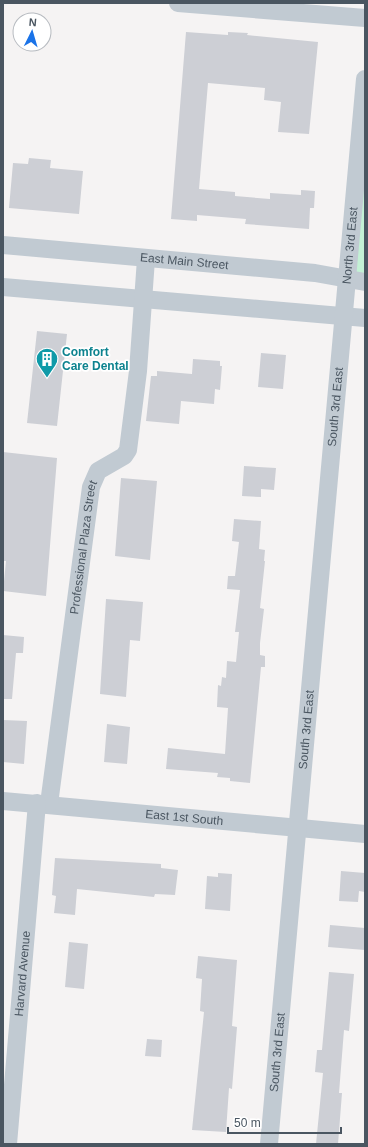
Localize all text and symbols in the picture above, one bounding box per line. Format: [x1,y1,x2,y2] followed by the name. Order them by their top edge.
[12,12,52,52] north arrow
[28,16,37,28] text: N
[340,206,360,285] street label: North 3rd East
[139,250,230,272] street label: East Main Street
[62,345,129,373] place label: Comfort Care Dental
[34,346,60,379] building icon: Comfort Care Dental
[325,366,346,447] street label: South 3rd East
[67,477,100,615] street label: Professional Plaza Street
[296,689,317,770] street label: South 3rd East
[145,807,224,828] street label: East 1st South
[12,930,33,1017] street label: Harvard Avenue
[267,1011,288,1093] street label: South 3rd East
[228,1109,341,1135] scale bar
[234,1116,261,1130] text: 50 m

